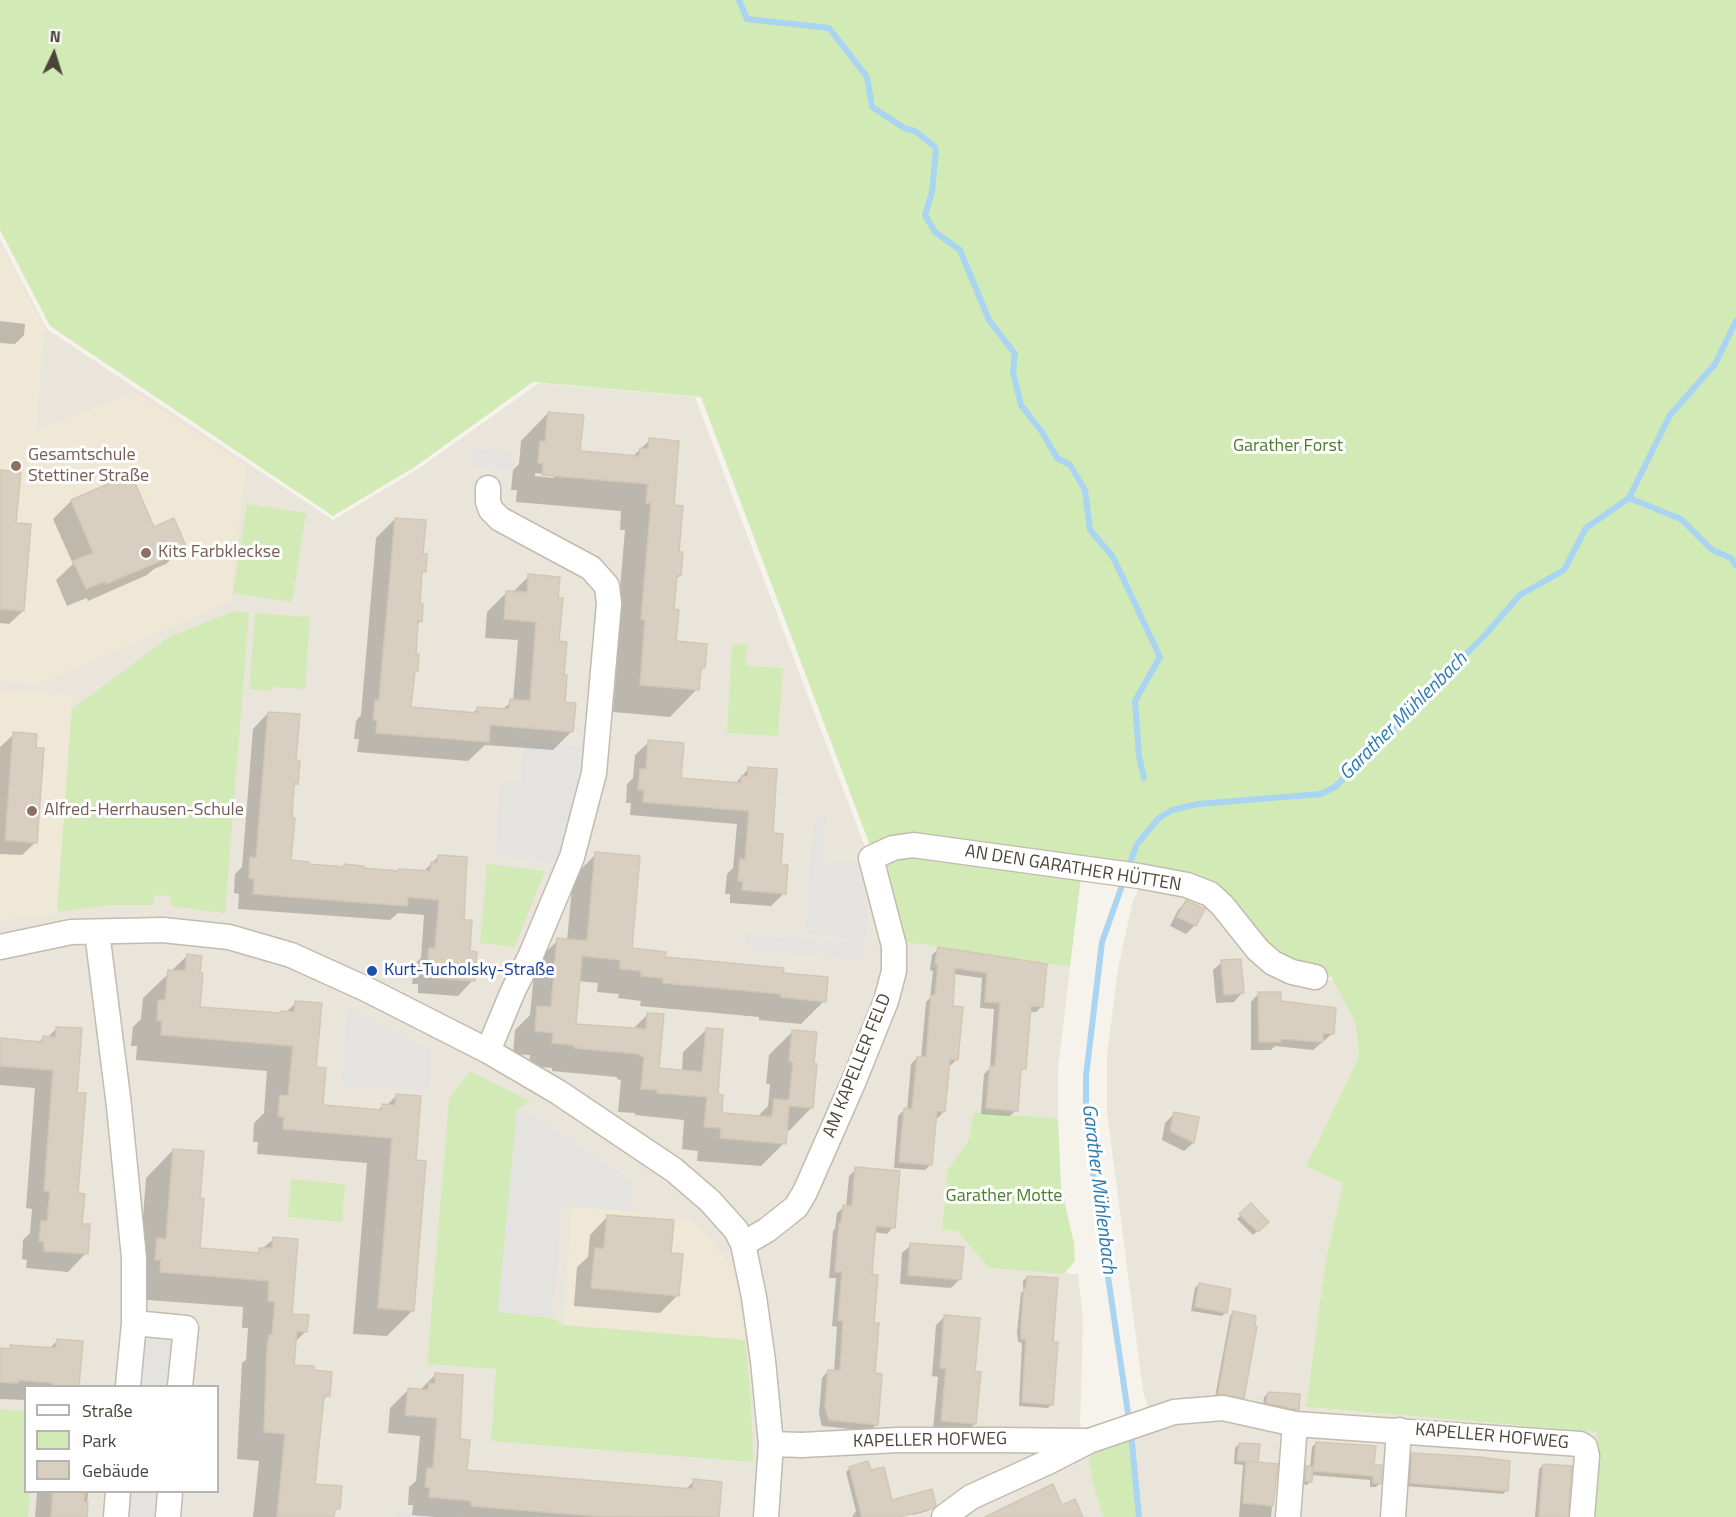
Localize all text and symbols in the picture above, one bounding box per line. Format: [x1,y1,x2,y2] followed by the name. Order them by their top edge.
[24,24,84,84] north arrow
[49,24,62,48] text: N
[1233,436,1343,458] park label: Garather Forst
[28,445,149,488] place label: Gesamtschule Stettiner Straße
[9,459,23,473] marker: Gesamtschule Stettiner Straße
[158,542,280,564] place label: Kits Farbkleckse
[139,546,153,560] marker: Kits Farbkleckse
[1335,648,1473,786] water label: Garather Mühlenbach
[44,800,244,822] place label: Alfred-Herrhausen-Schule
[25,804,39,818] marker: Alfred-Herrhausen-Schule
[963,841,1183,897] street label: AN DEN GARATHER HÜTTEN
[384,960,554,982] place label: Kurt-Tucholsky-Straße
[365,964,379,978] marker: Kurt-Tucholsky-Straße
[819,991,897,1141] street label: AM KAPELLER FELD
[1076,1103,1120,1275] water label: Garather Mühlenbach
[946,1186,1062,1208] park label: Garather Motte
[24,1385,219,1493] legend
[82,1397,133,1424] text: Straße
[1414,1420,1570,1454] street label: KAPELLER HOFWEG
[82,1427,116,1454] text: Park
[853,1429,1007,1453] street label: KAPELLER HOFWEG
[82,1457,149,1484] text: Gebäude

